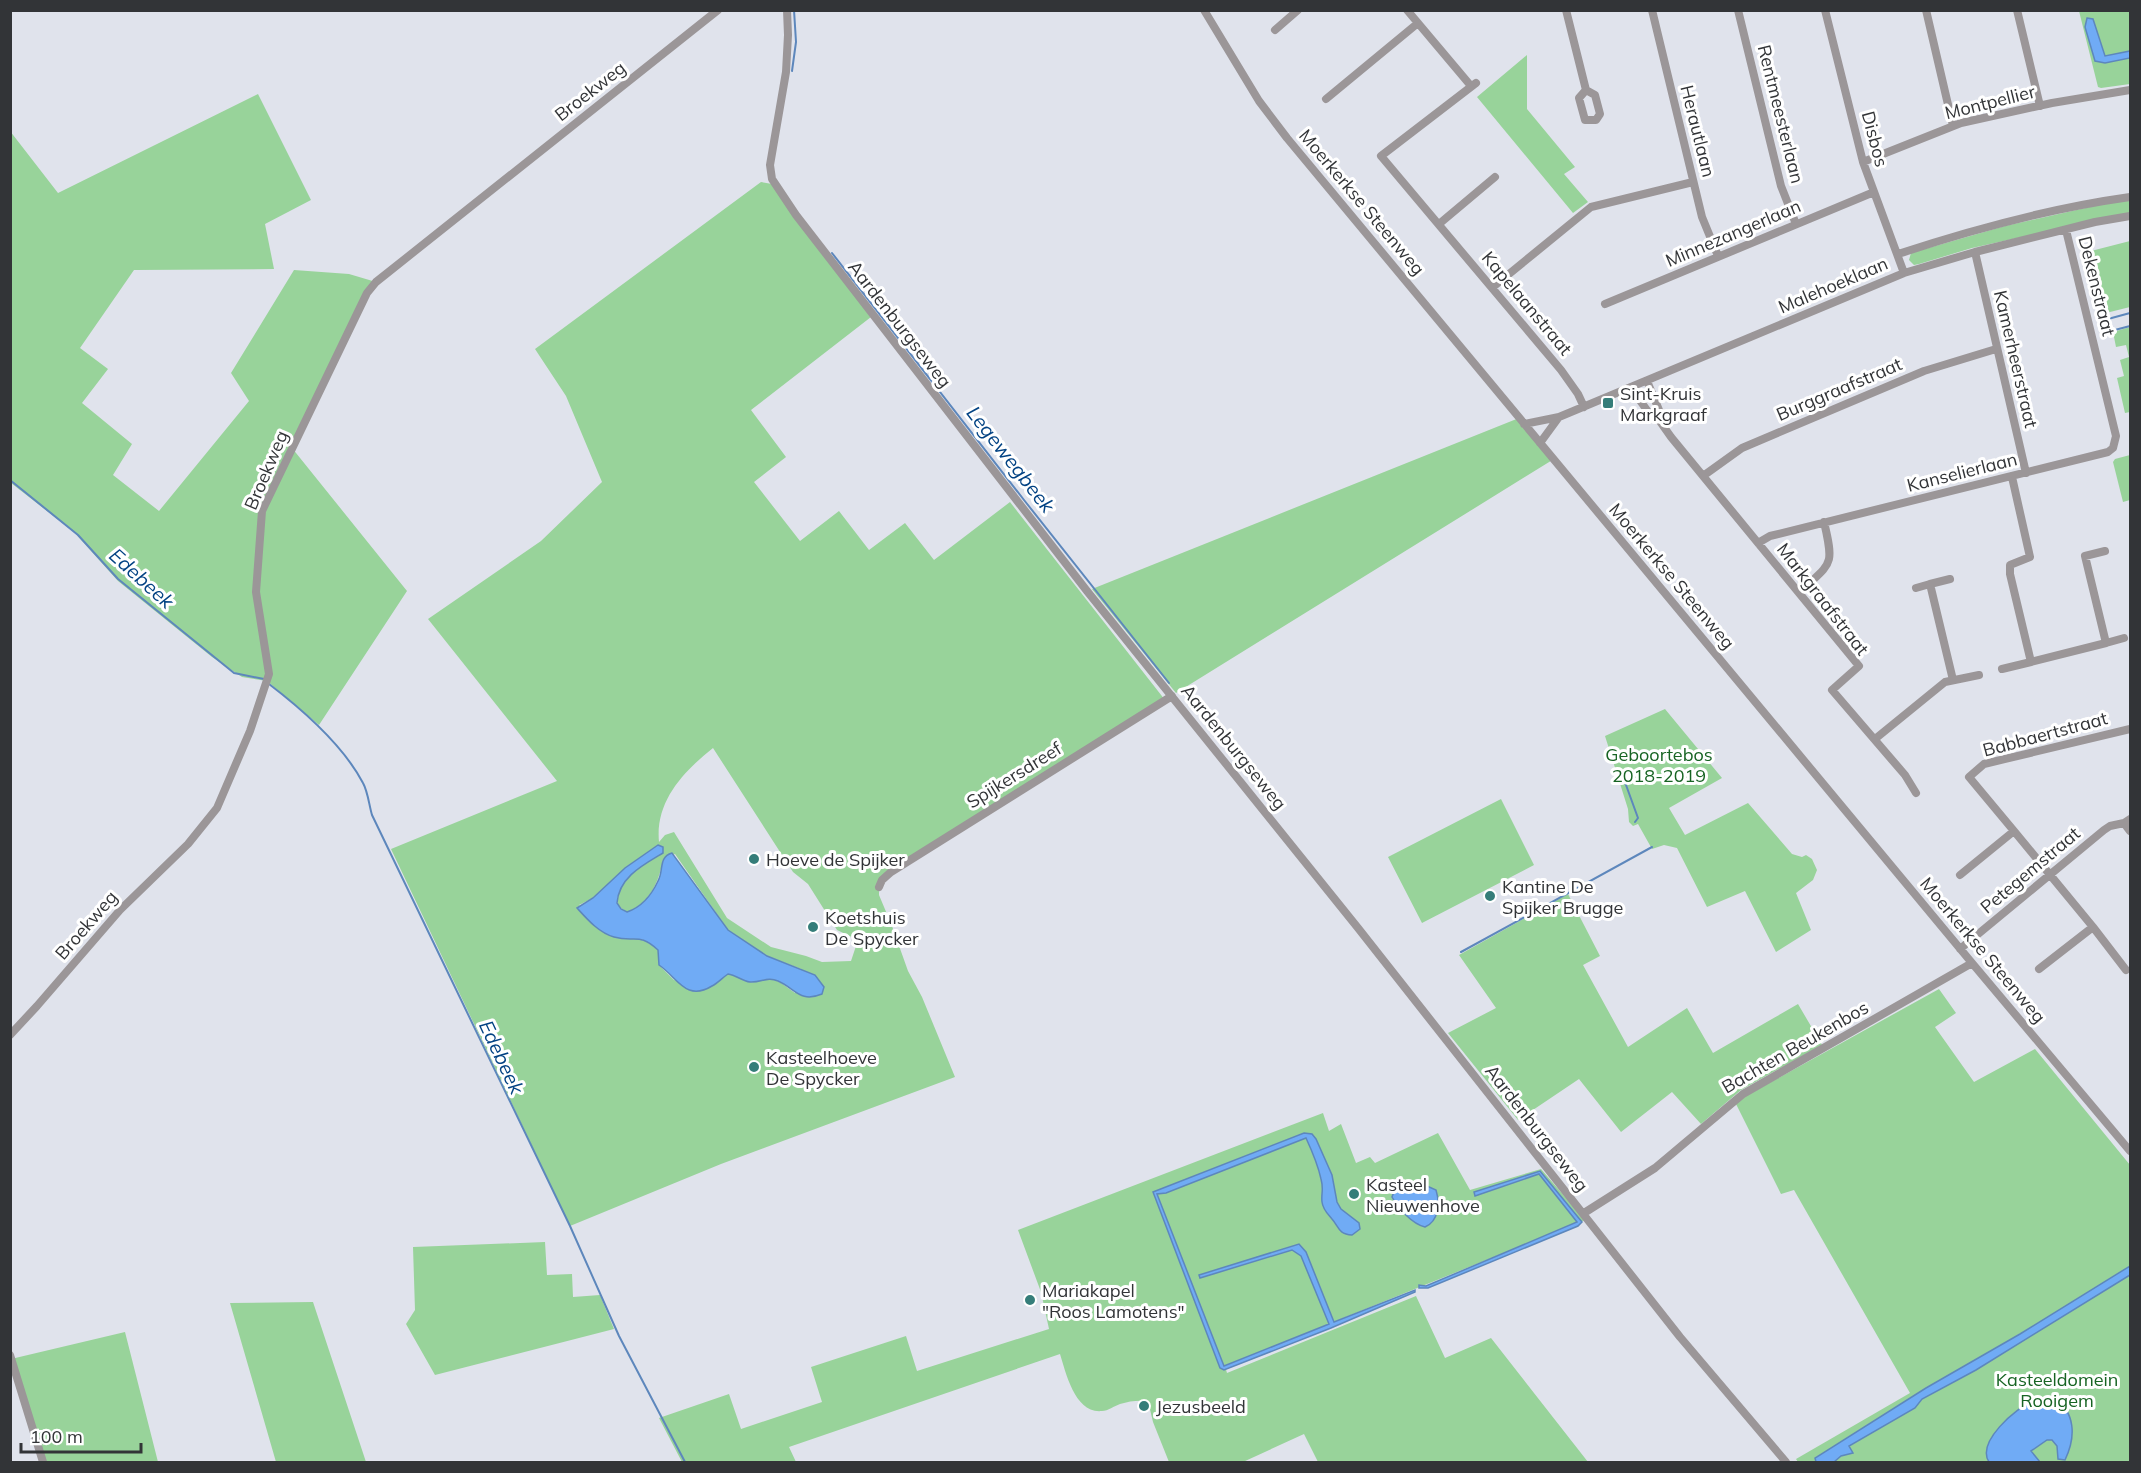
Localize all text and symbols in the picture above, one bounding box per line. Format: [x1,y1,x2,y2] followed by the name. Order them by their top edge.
[1753,42,1809,186] street label: Rentmeesterlaan
[550,56,630,126] street label: Broekweg
[1942,80,2038,124] street label: Montpellier
[1675,83,1721,179] street label: Herautlaan
[1857,109,1893,169] street label: Disbos
[1294,124,1430,280] street label: Moerkerkse Steenweg
[1662,194,1804,272] street label: Minnezangerlaan
[2073,234,2121,338] street label: Dekenstraat
[1477,246,1577,360] street label: Kapelaanstraat
[1775,252,1891,318] street label: Malehoeklaan
[843,256,957,392] street label: Aardenburgseweg
[1989,288,2043,430] street label: Kamerheerstraat
[1773,352,1905,426] street label: Burggraafstraat
[1620,382,1708,426] place label: Sint-Kruis Markgraaf
[1601,396,1615,410] marker: Sint-Kruis Markgraaf
[962,401,1061,518] water label: Legewegbeek
[239,427,293,513] street label: Broekweg
[1904,447,2020,497] street label: Kanselierlaan
[1604,498,1740,654] street label: Moerkerkse Steenweg
[1772,538,1874,660] street label: Markgraafstraat
[104,542,180,614] water label: Edebeek
[1176,680,1292,814] street label: Aardenburgseweg
[1980,706,2110,762] street label: Babbaertstraat
[962,736,1067,813] street label: Spijkersdreef
[1605,743,1713,787] park label: Geboortebos 2018-2019
[1975,822,2085,918] street label: Petegemstraat
[766,848,905,871] place label: Hoeve de Spijker
[747,852,761,866] marker: Hoeve de Spijker
[1915,872,2051,1028] street label: Moerkerkse Steenweg
[1502,875,1623,919] place label: Kantine De Spijker Brugge
[50,886,122,964] street label: Broekweg
[1483,889,1497,903] marker: Kantine De Spijker Brugge
[825,906,919,950] place label: Koetshuis De Spycker
[806,920,820,934] marker: Koetshuis De Spycker
[1718,996,1872,1098] street label: Bachten Beukenbos
[474,1016,530,1099] water label: Edebeek
[766,1046,877,1090] place label: Kasteelhoeve De Spycker
[747,1060,761,1074] marker: Kasteelhoeve De Spycker
[1480,1060,1594,1196] street label: Aardenburgseweg
[1366,1173,1480,1217] place label: Kasteel Nieuwenhove
[1347,1187,1361,1201] marker: Kasteel Nieuwenhove
[1042,1279,1185,1323] place label: Mariakapel "Roos Lamotens"
[1023,1293,1037,1307] marker: Mariakapel "Roos Lamotens"
[1996,1368,2118,1412] park label: Kasteeldomein Rooigem
[1156,1395,1246,1418] place label: Jezusbeeld
[1137,1399,1151,1413] marker: Jezusbeeld
[21,1416,141,1454] scale bar
[30,1425,83,1448] text: 100 m

